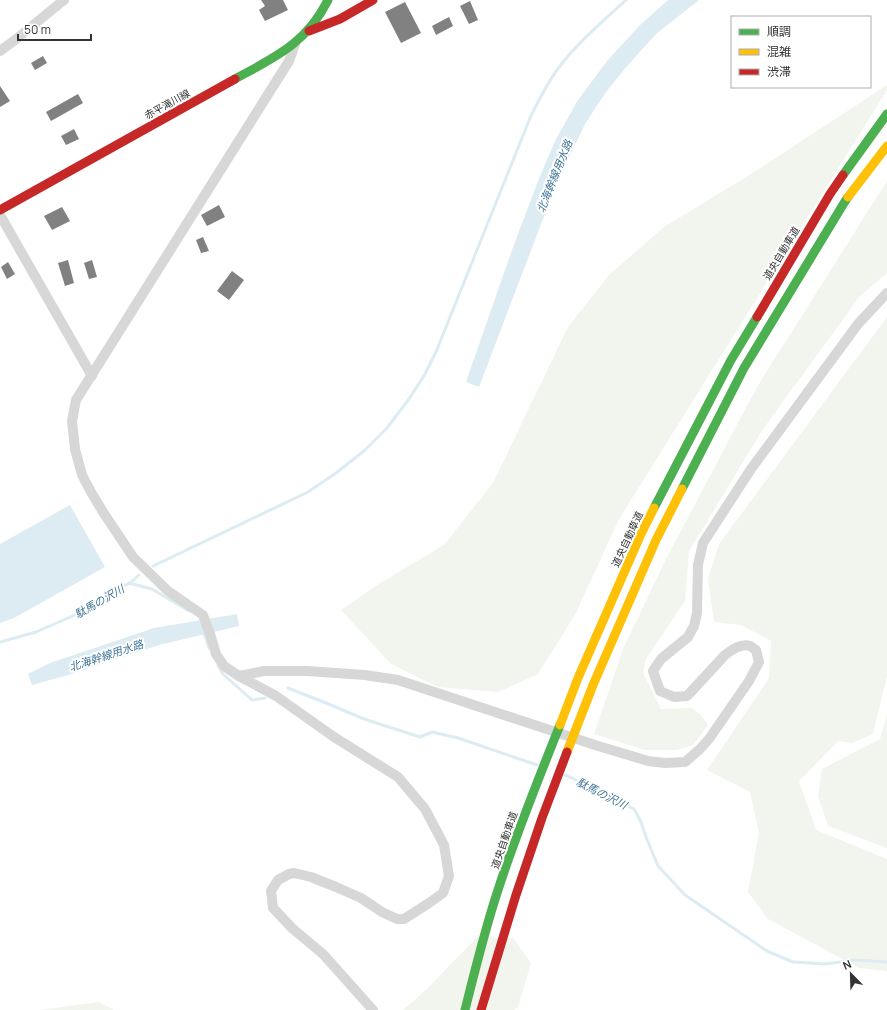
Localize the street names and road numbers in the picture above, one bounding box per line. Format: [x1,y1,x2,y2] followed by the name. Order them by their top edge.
[142,86,192,122] street label: 赤平滝川線
[760,224,802,282] street label: 道央自動車道
[608,509,646,569] street label: 道央自動車道
[488,809,520,871] street label: 道央自動車道

